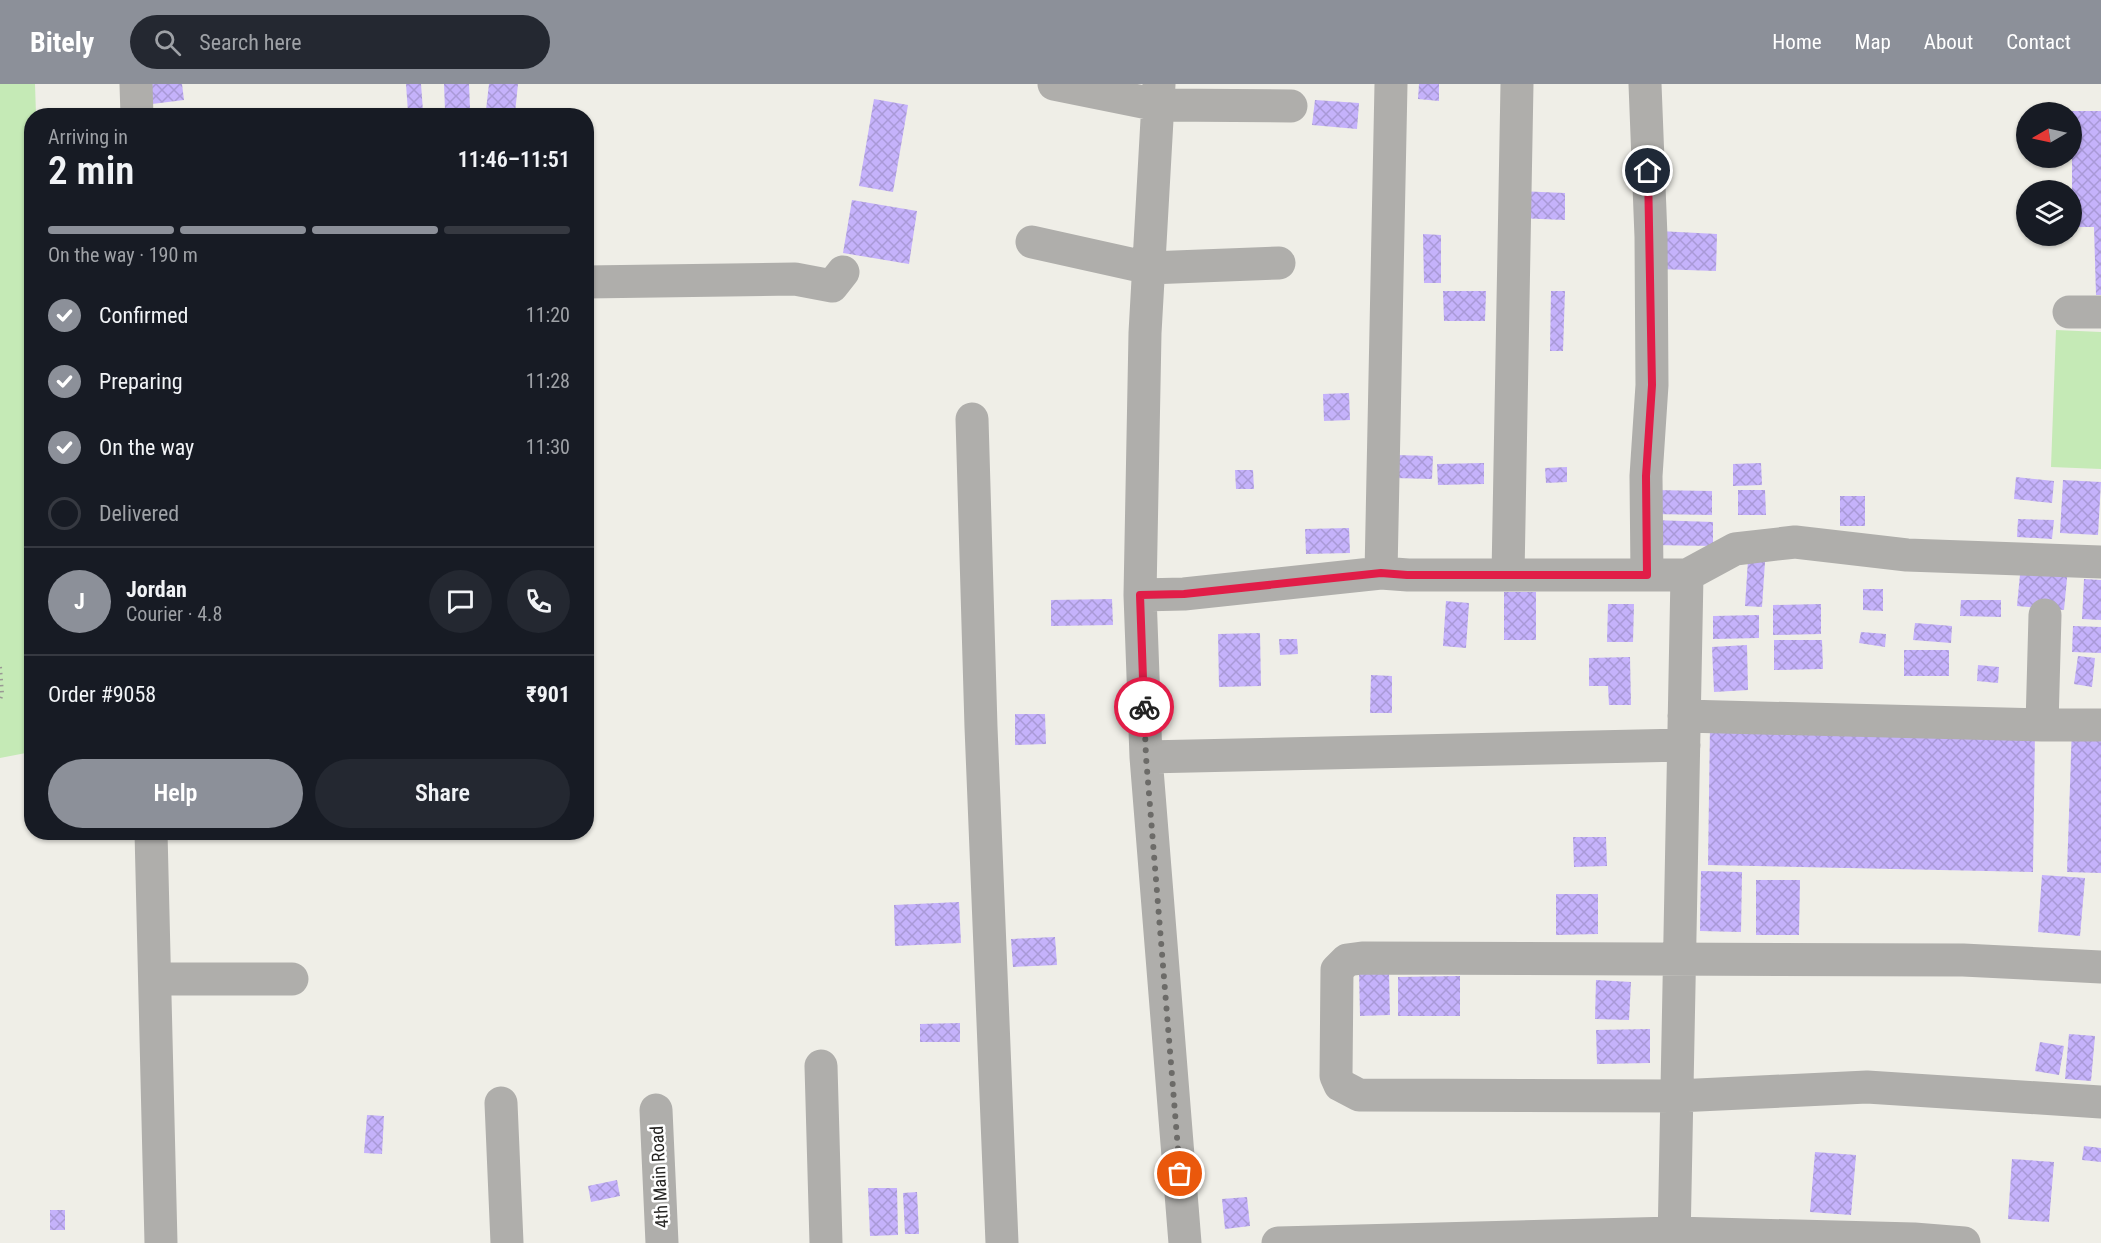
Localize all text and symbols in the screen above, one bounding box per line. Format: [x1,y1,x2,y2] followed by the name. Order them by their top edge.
[130,15,550,69] search box
[30,26,94,59] text: Bitely
[151,26,184,59] icon: search
[199,30,302,55] text: Search here
[1772,30,1822,54] text: Home
[1855,30,1891,54] text: Map
[1924,30,1973,54] text: About
[2006,30,2071,54] text: Contact
[2016,102,2082,168] north arrow
[2016,102,2082,246] map controls
[48,125,128,149] text: Arriving in
[1622,145,1673,196] pin
[458,147,570,172] text: 11:46–11:51
[48,148,134,194] text: 2 min
[1631,154,1664,187] icon: home
[2016,180,2082,246] button: layers
[48,243,198,267] text: On the way · 190 m
[48,299,81,332] icon: check
[99,303,188,328] text: Confirmed
[526,303,570,327] text: 11:20
[48,365,81,398] icon: check
[99,369,183,394] text: Preparing
[526,369,570,393] text: 11:28
[48,431,81,464] icon: check
[99,435,194,460] text: On the way
[526,435,570,459] text: 11:30
[99,501,179,526] text: Delivered
[429,570,492,633] button: chat
[507,570,570,633] button: phone
[126,577,187,602] text: Jordan
[74,589,85,614] text: J
[126,602,222,626] text: Courier · 4.8
[1114,677,1174,737] courier
[48,682,156,707] text: Order #9058
[526,682,570,707] text: ₹901
[1128,691,1161,724] icon: bike
[48,759,303,828] button: Help
[315,759,570,828] button: Share
[646,1125,672,1229] street label: 4th Main Road
[1154,1148,1205,1199] pin
[1163,1157,1196,1190] icon: bag

